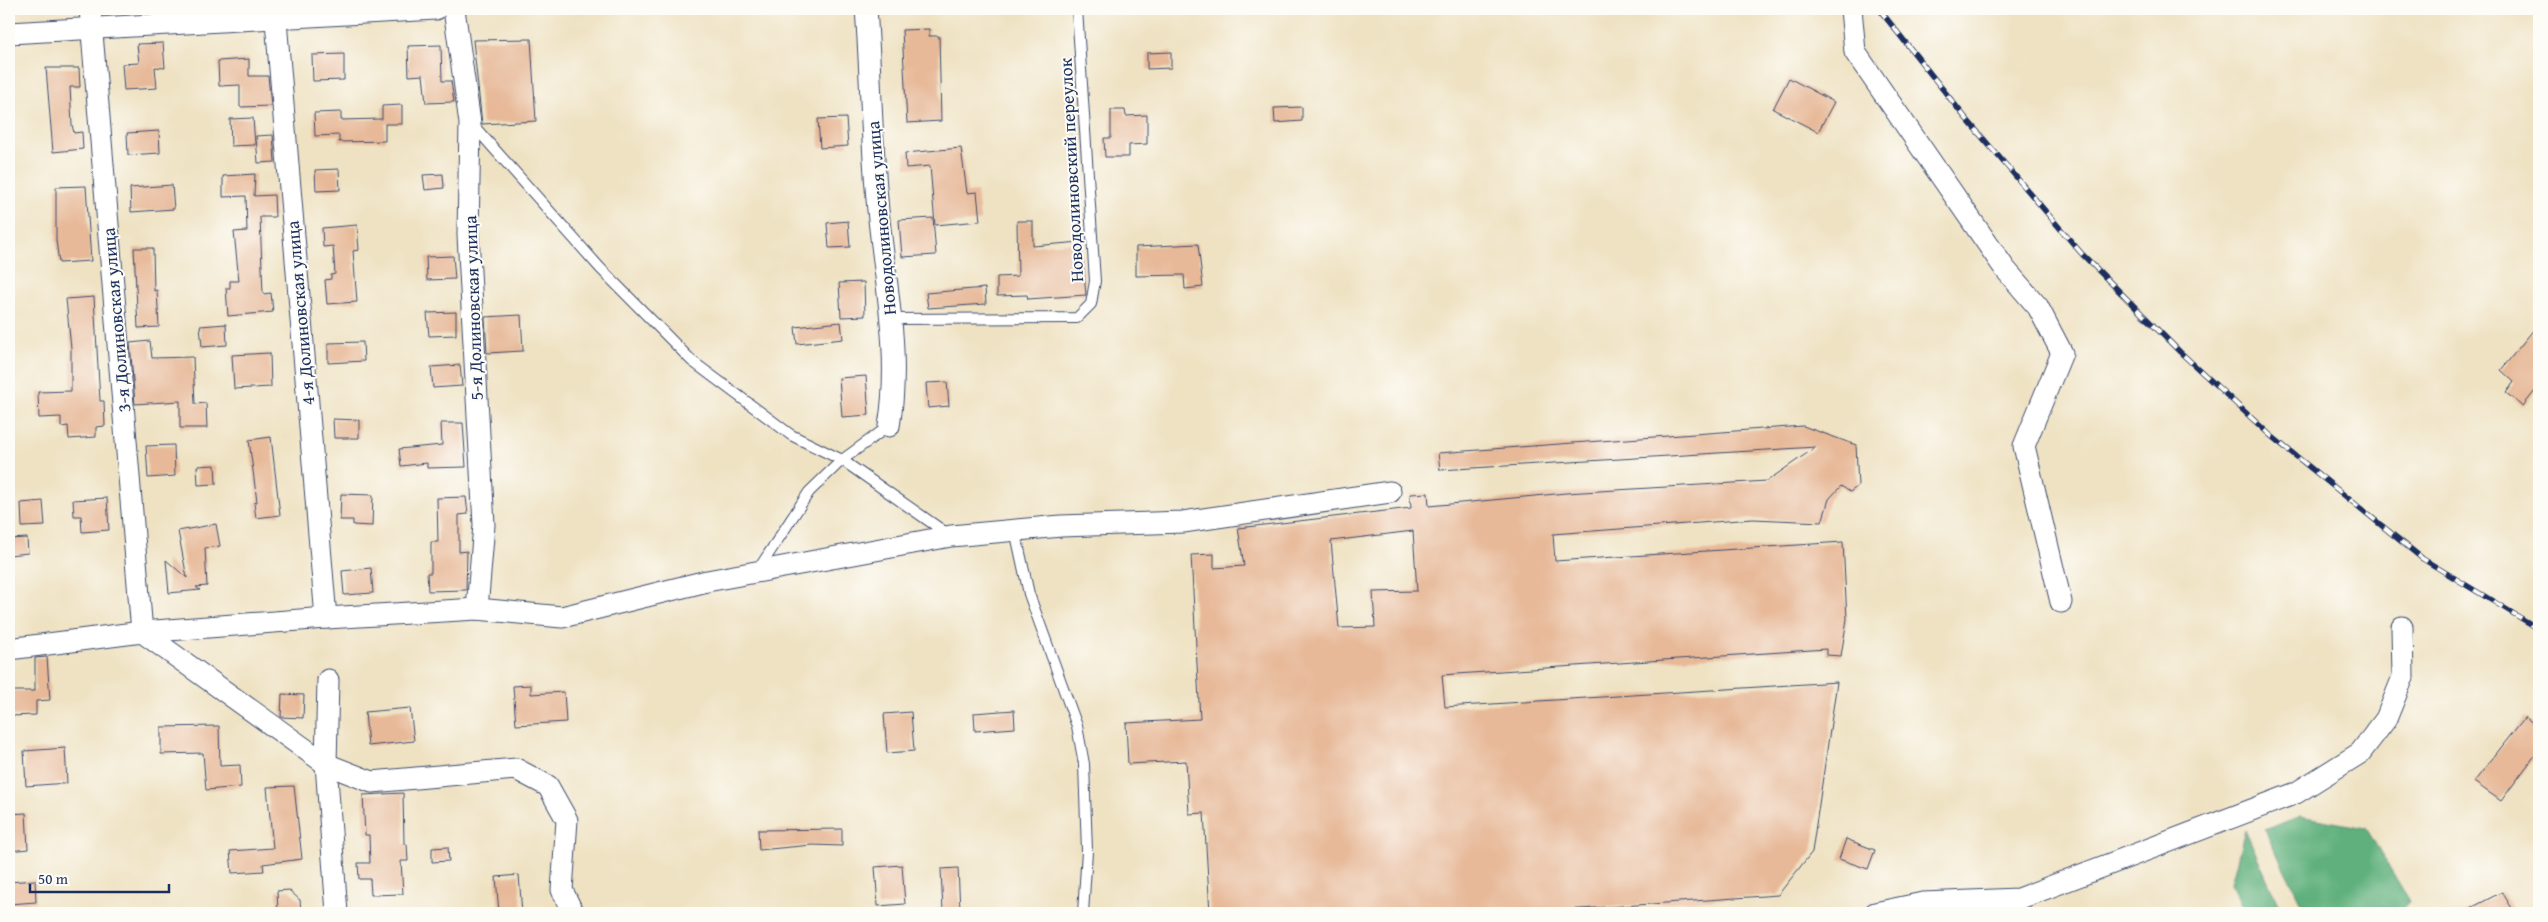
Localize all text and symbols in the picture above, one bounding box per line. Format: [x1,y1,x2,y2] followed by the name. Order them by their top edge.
[1052,57,1090,283] street label: Новодолиновский переулок
[859,119,903,316] street label: Новодолиновская улица
[456,215,490,401] street label: 5-я Долиновская улица
[278,219,322,406] street label: 4-я Долиновская улица
[94,226,138,413] street label: 3-я Долиновская улица
[30,862,169,894] scale bar
[38,868,69,889] text: 50 m

